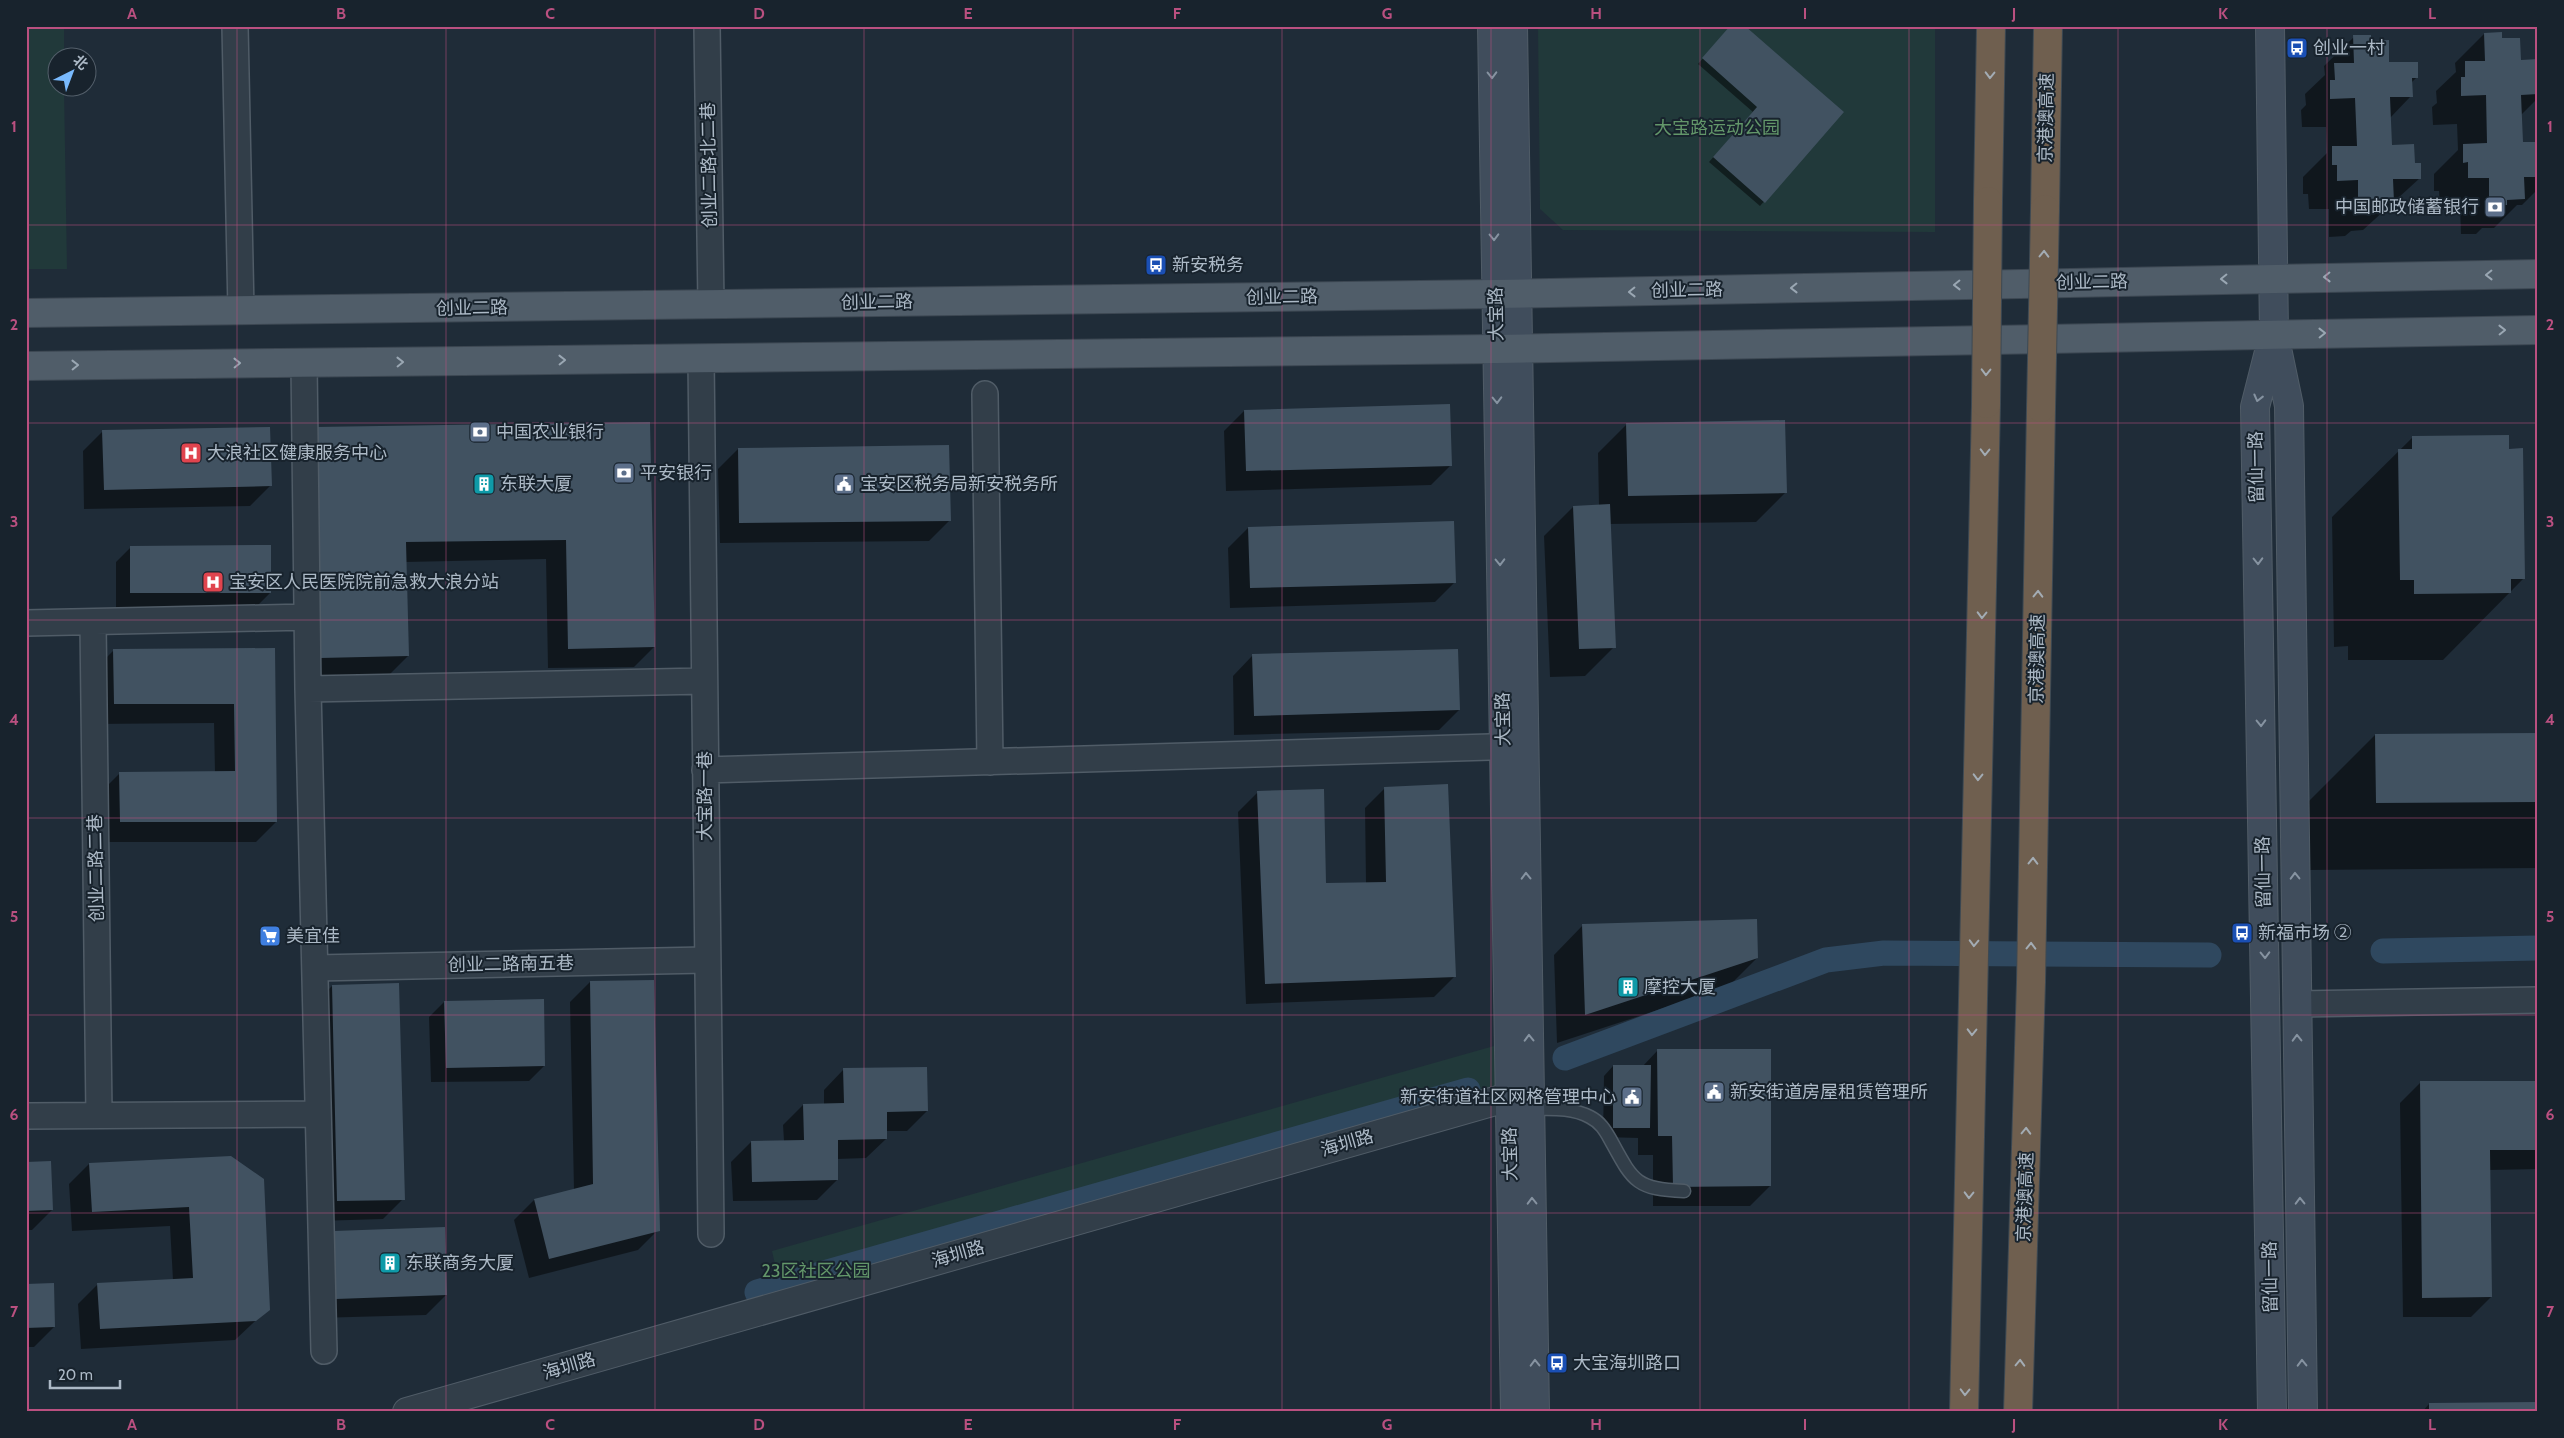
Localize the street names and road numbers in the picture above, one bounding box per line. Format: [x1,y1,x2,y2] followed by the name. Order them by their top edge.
[2034,73,2058,163] street label: 京港澳高速
[697,102,721,228] street label: 创业二路北二巷
[2056,270,2128,294] street label: 创业二路
[1651,278,1723,302] street label: 创业二路
[1246,285,1318,309] street label: 创业二路
[1485,287,1507,341] street label: 大宝路
[841,290,913,314] street label: 创业二路
[436,296,508,320] street label: 创业二路
[2244,431,2268,503] street label: 留仙一路
[2025,614,2049,704] street label: 京港澳高速
[1492,692,1514,746] street label: 大宝路
[694,751,716,841] street label: 大宝路一巷
[84,814,108,922] street label: 创业二路二巷
[2251,836,2275,908] street label: 留仙一路
[448,952,574,976] street label: 创业二路南五巷
[1318,1125,1376,1161] street label: 海圳路
[1499,1127,1521,1181] street label: 大宝路
[2012,1152,2038,1242] street label: 京港澳高速
[929,1236,987,1272] street label: 海圳路
[2258,1241,2282,1313] street label: 留仙一路
[540,1348,598,1384] street label: 海圳路

